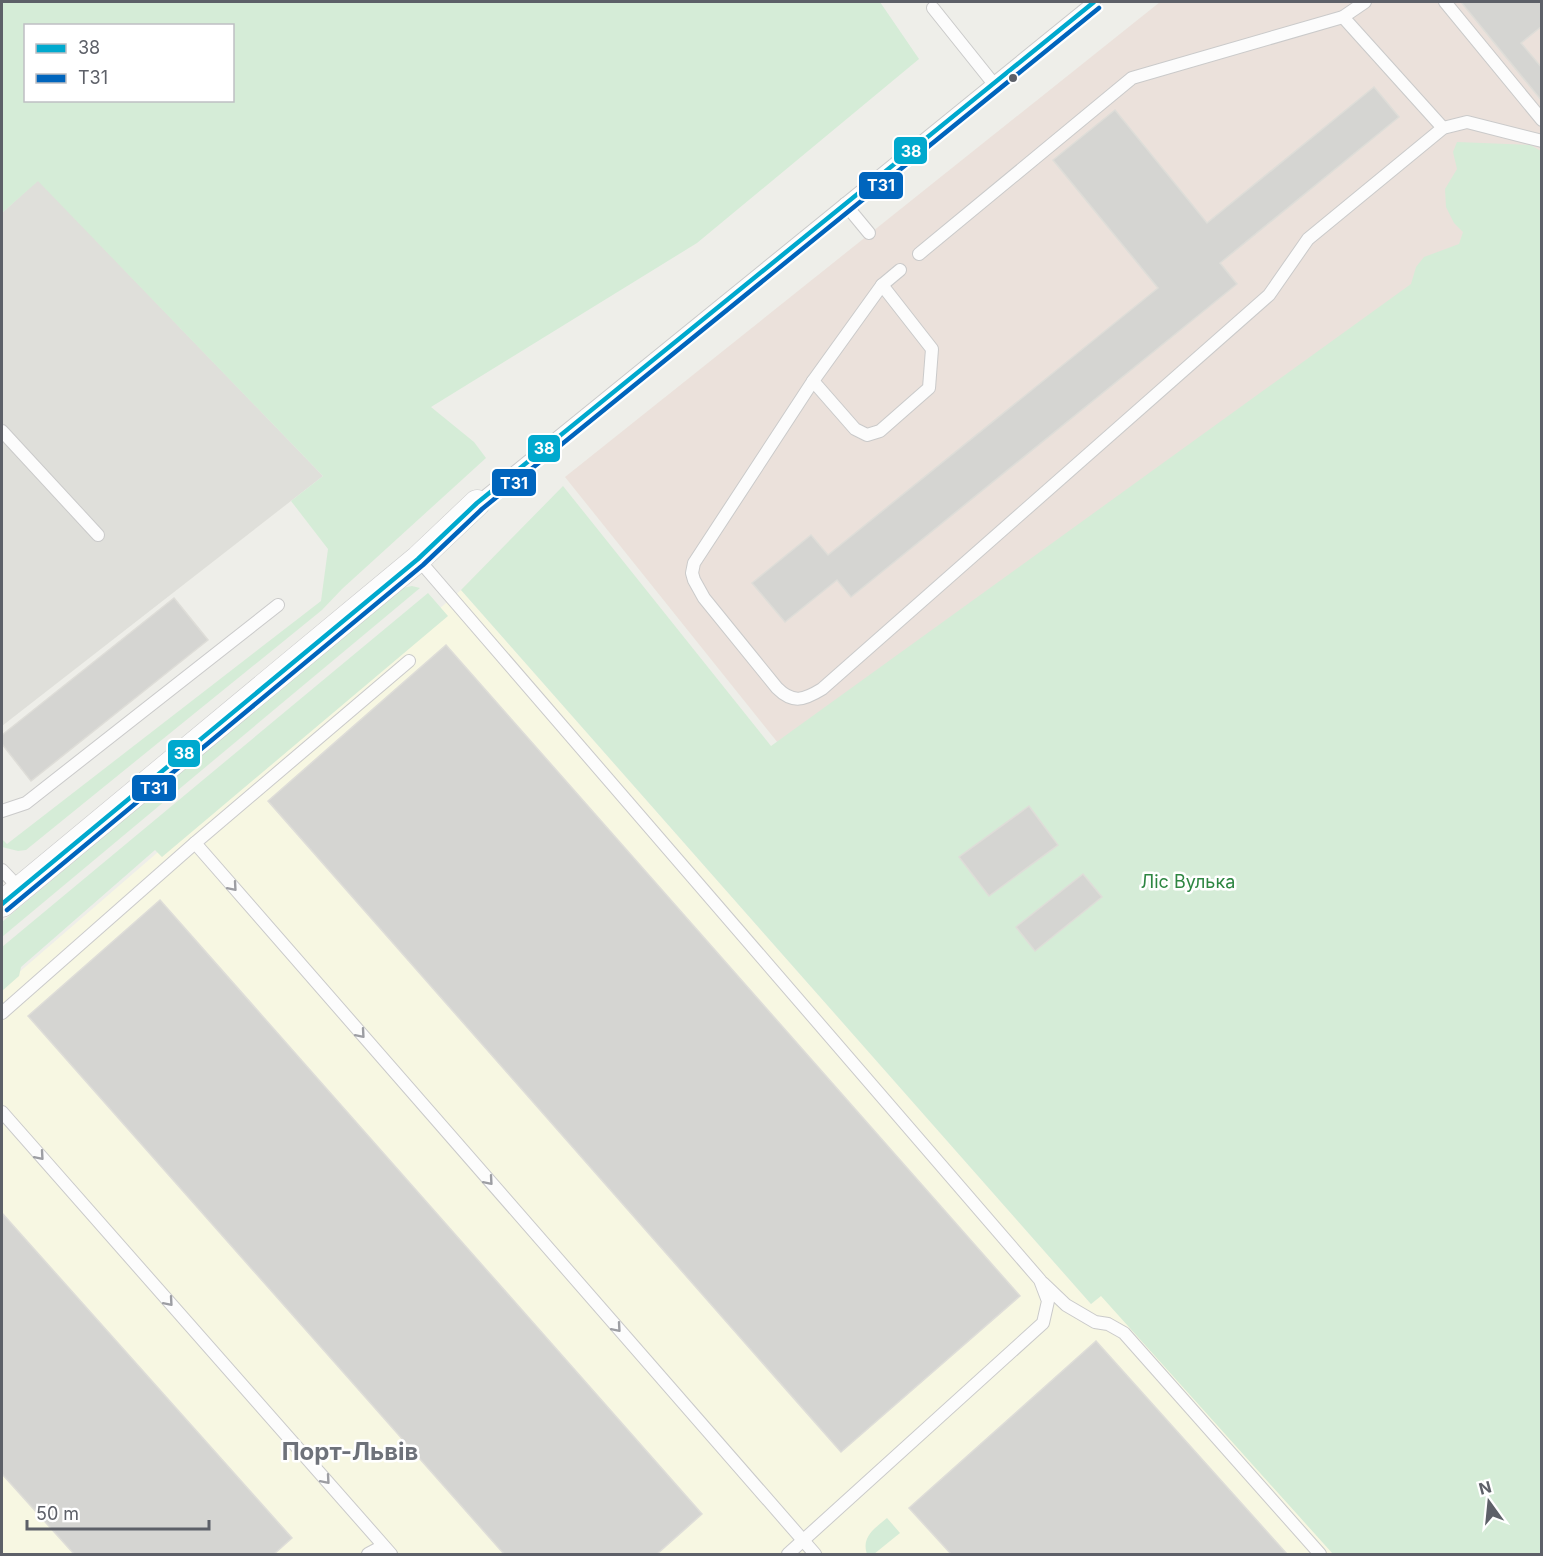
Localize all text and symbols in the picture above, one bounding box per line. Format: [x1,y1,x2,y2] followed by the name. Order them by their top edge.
[24,24,234,102] legend
[78,37,100,58] text: 38
[78,67,108,88] text: Т31
[1007,72,1019,84] unlabelled marker
[893,136,928,165] line badge: 38
[901,141,921,161] text: 38
[858,171,904,200] line badge: Т31
[867,175,895,195] text: Т31
[527,434,561,463] line badge: 38
[534,438,554,458] text: 38
[491,468,537,497] line badge: Т31
[500,473,528,493] text: Т31
[167,739,201,768] line badge: 38
[174,743,194,763] text: 38
[131,774,177,802] line badge: Т31
[140,778,168,798] text: Т31
[1141,871,1235,892] park label: Ліс Вулька
[226,880,237,891] one-way arrow
[354,1027,365,1038] one-way arrow
[33,1149,44,1160] one-way arrow
[482,1175,493,1185] one-way arrow
[162,1296,173,1306] one-way arrow
[610,1322,621,1332] one-way arrow
[282,1437,418,1466] district label: Порт-Львів
[1459,1472,1519,1532] north arrow
[318,1473,329,1484] one-way arrow
[1477,1476,1494,1499] text: N
[27,1493,208,1531] scale bar
[36,1503,79,1524] text: 50 m

